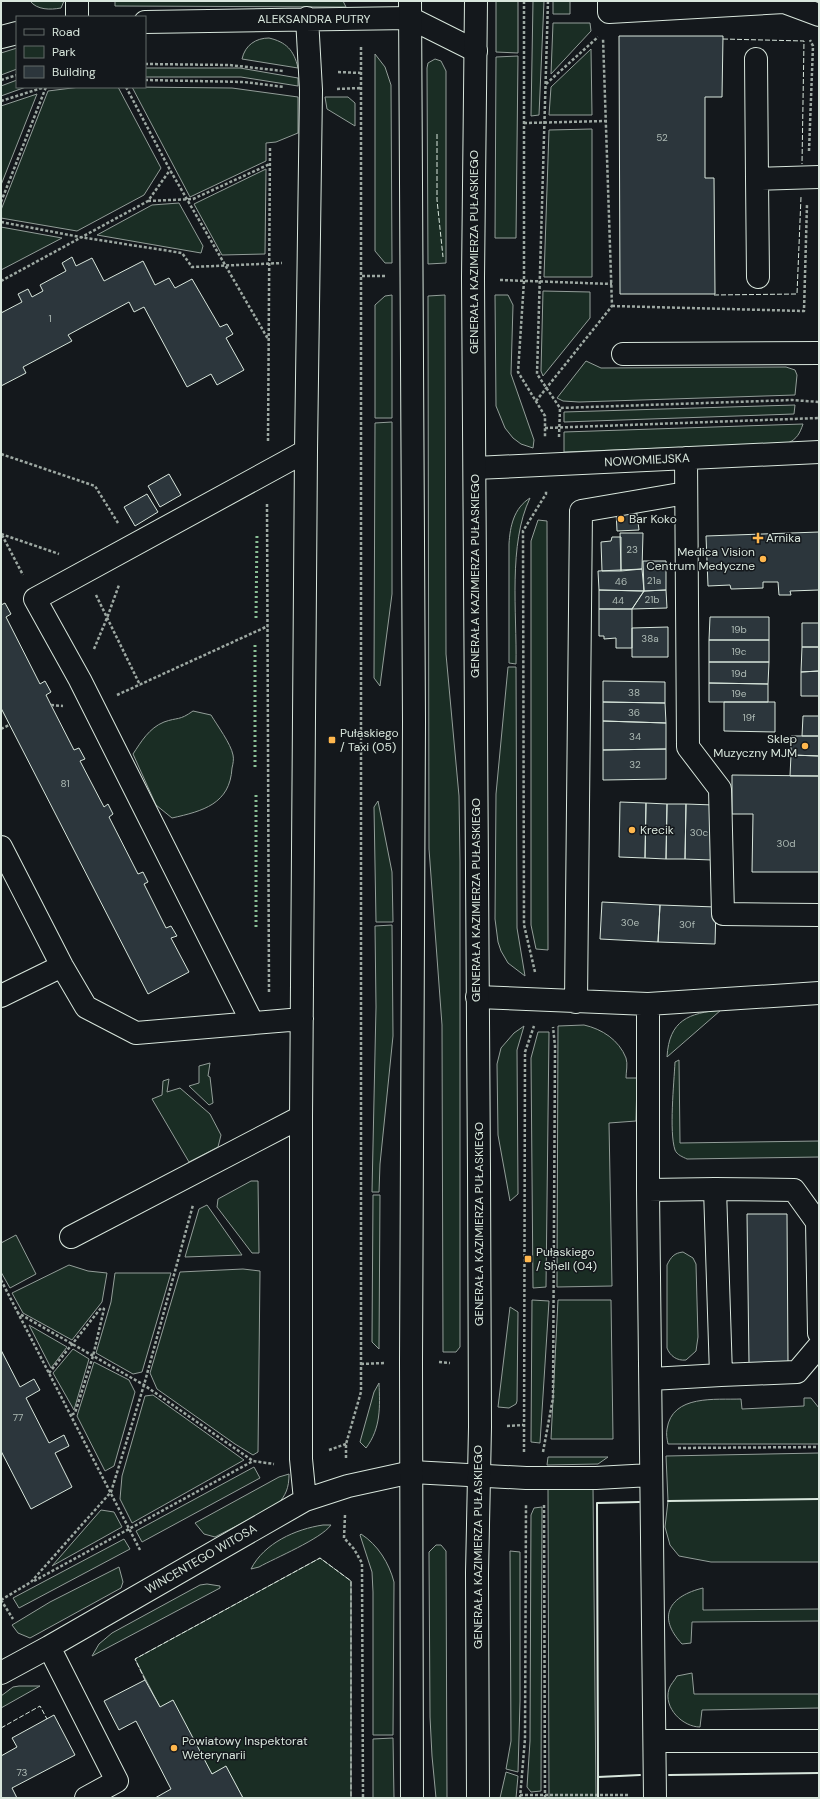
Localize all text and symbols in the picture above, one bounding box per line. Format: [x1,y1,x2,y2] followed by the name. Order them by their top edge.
[257,11,371,27] street label: ALEKSANDRA PUTRY
[16,16,146,88] legend
[52,24,80,40] text: Road
[52,44,76,60] text: Park
[52,64,96,80] text: Building
[656,131,668,144] house number: 52
[466,150,482,354] street label: GENERAŁA KAZIMIERZA PUŁASKIEGO
[48,312,52,325] house number: 1
[604,450,690,470] street label: NOWOMIEJSKA
[467,474,483,678] street label: GENERAŁA KAZIMIERZA PUŁASKIEGO
[629,511,677,527] place label: Bar Koko
[616,514,626,524] marker: Bar Koko
[766,530,801,546] place label: Arnika
[753,533,763,543] marker: Arnika
[626,543,638,556] house number: 23
[646,544,755,574] place label: Medica Vision Centrum Medyczne
[758,554,768,564] marker: Medica Vision Centrum Medyczne
[647,574,661,587] house number: 21a
[615,575,627,588] house number: 46
[644,593,660,606] house number: 21b
[612,594,624,607] house number: 44
[731,623,747,636] house number: 19b
[641,632,659,645] house number: 38a
[731,645,747,658] house number: 19c
[731,667,747,680] house number: 19d
[628,686,640,699] house number: 38
[731,687,747,700] house number: 19e
[628,706,640,719] house number: 36
[743,711,756,724] house number: 19f
[340,725,399,755] place label: Pułaskiego / Taxi (05)
[629,730,641,743] house number: 34
[713,731,797,761] place label: Sklep Muzyczny MJM
[327,735,337,745] marker: Pułaskiego / Taxi (05)
[800,741,810,751] marker: Sklep Muzyczny MJM
[629,758,641,771] house number: 32
[61,777,70,790] house number: 81
[468,798,484,1002] street label: GENERAŁA KAZIMIERZA PUŁASKIEGO
[640,822,674,838] place label: Krecik
[627,825,637,835] marker: Krecik
[690,826,709,839] house number: 30c
[776,837,796,850] house number: 30d
[621,916,640,929] house number: 30e
[679,918,696,931] house number: 30f
[471,1122,487,1326] street label: GENERAŁA KAZIMIERZA PUŁASKIEGO
[536,1244,597,1274] place label: Pułaskiego / Shell (04)
[523,1254,533,1264] marker: Pułaskiego / Shell (04)
[13,1411,23,1424] house number: 77
[470,1445,486,1649] street label: GENERAŁA KAZIMIERZA PUŁASKIEGO
[142,1520,260,1598] street label: WINCENTEGO WITOSA
[182,1733,308,1763] place label: Powiatowy Inspektorat Weterynarii
[169,1743,179,1753] marker: Powiatowy Inspektorat Weterynarii
[17,1766,28,1779] house number: 73

